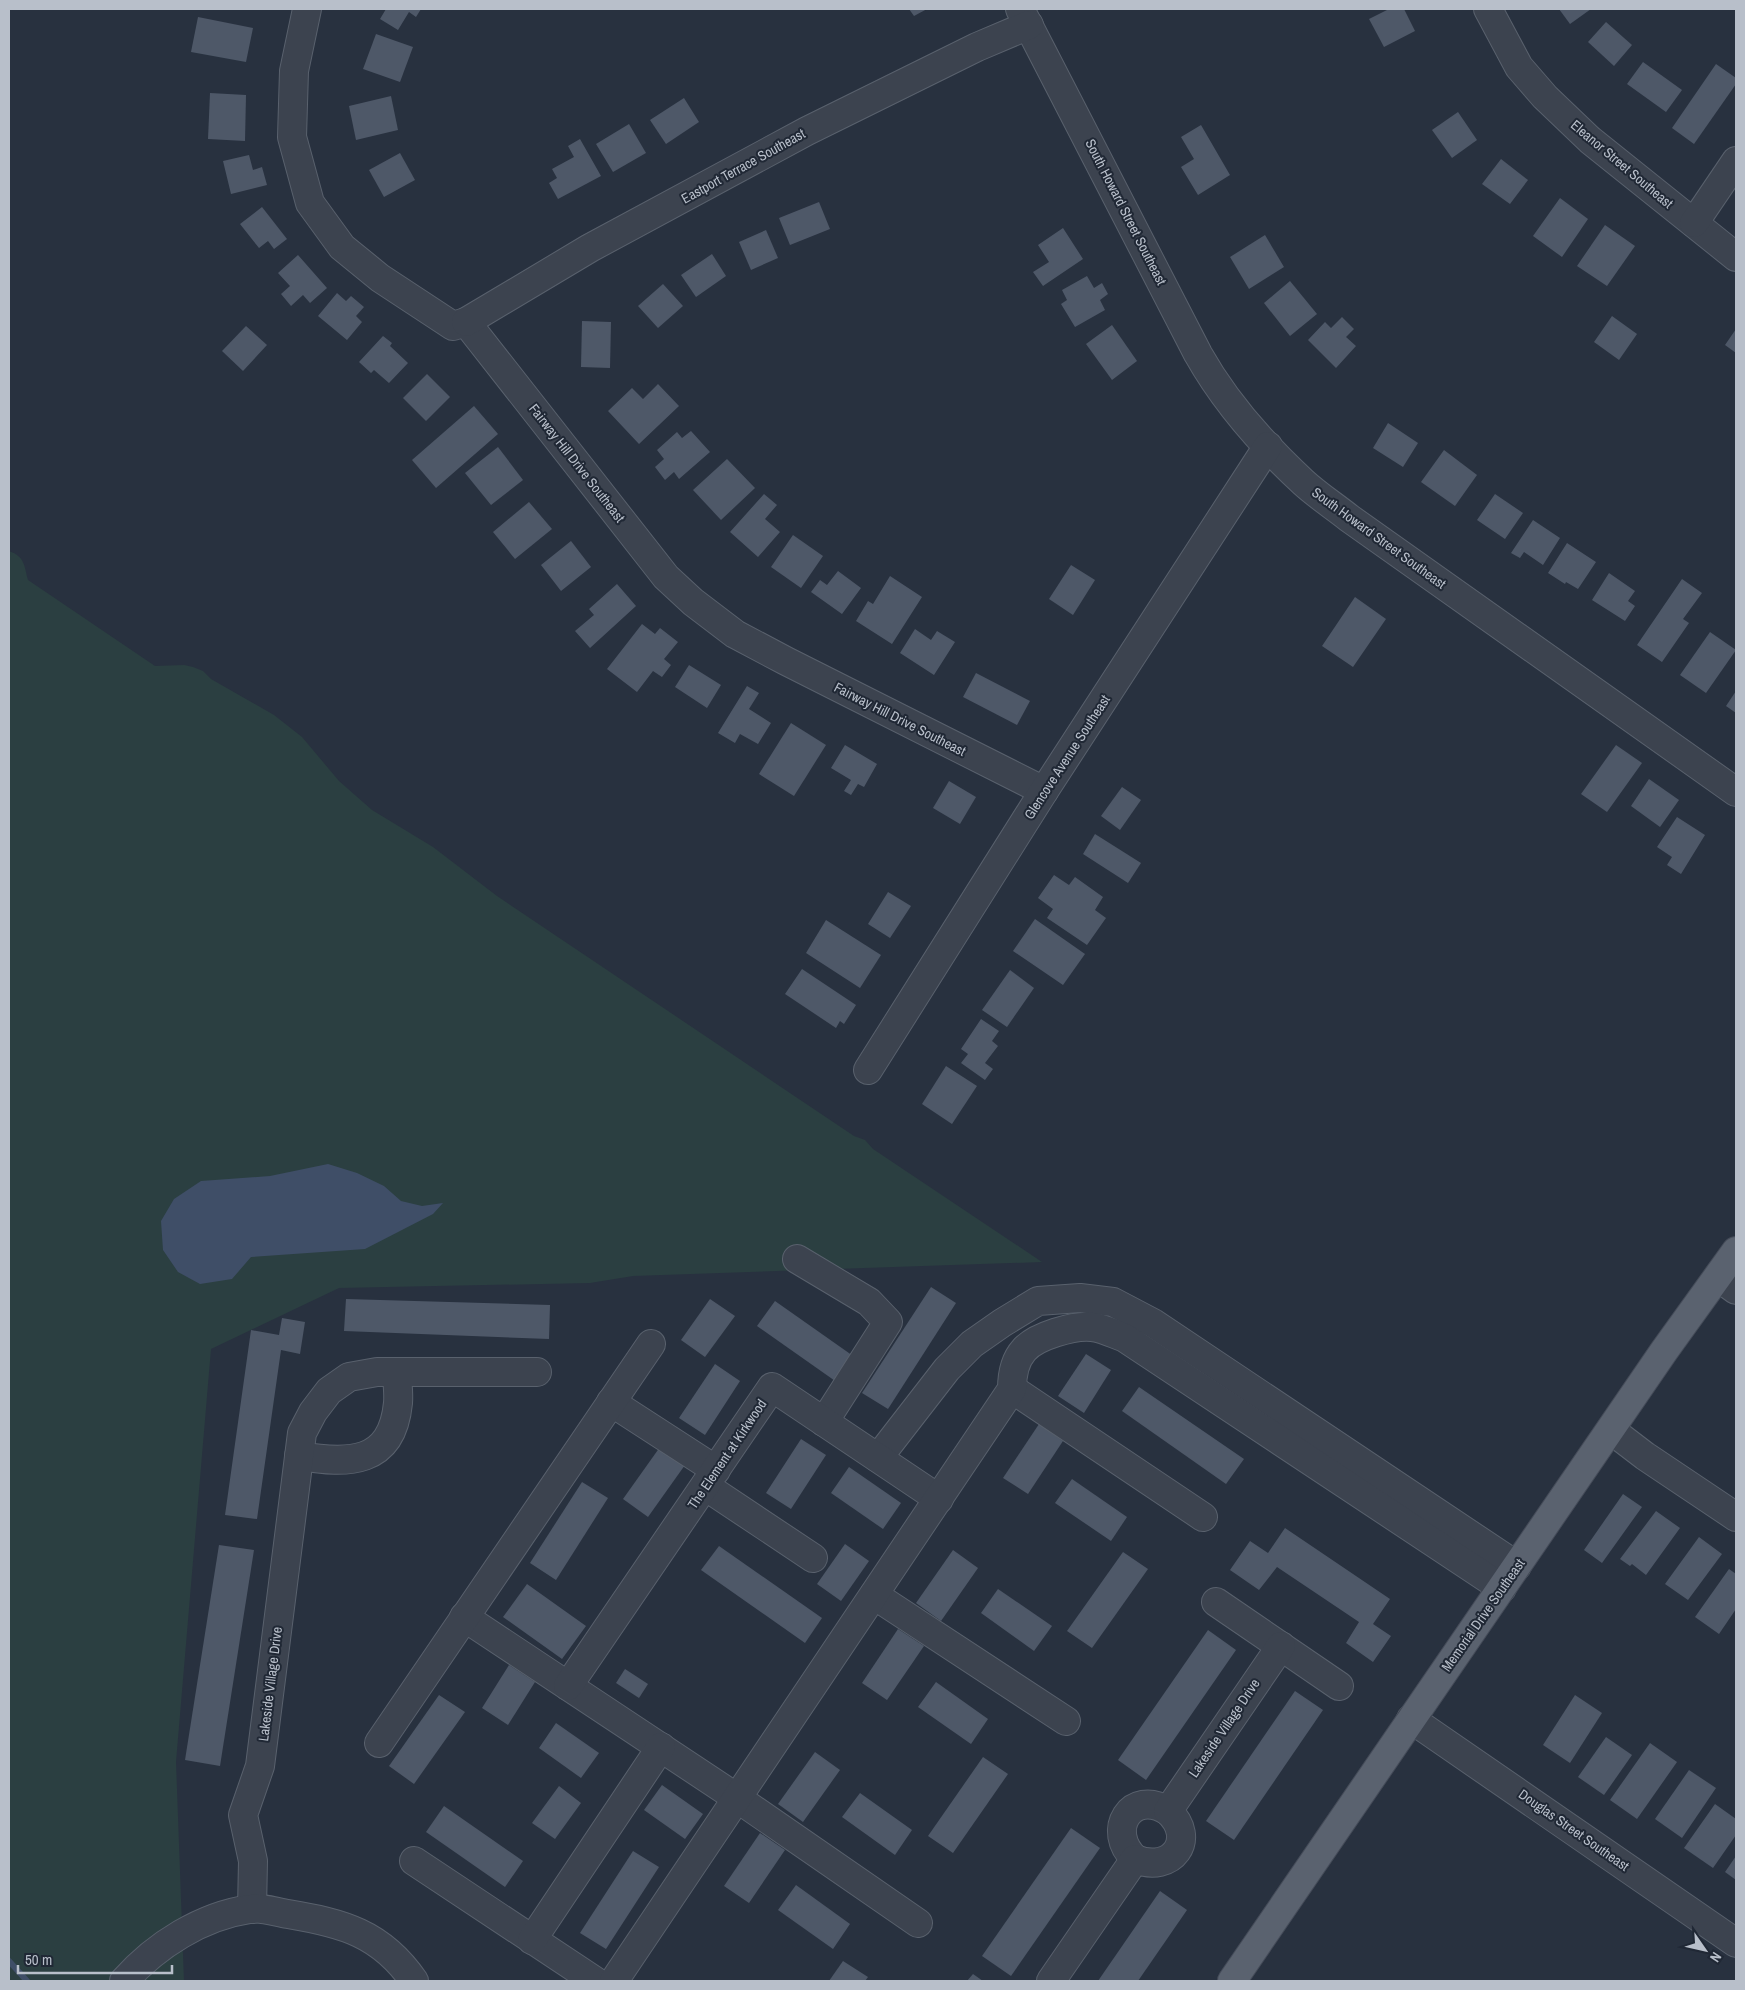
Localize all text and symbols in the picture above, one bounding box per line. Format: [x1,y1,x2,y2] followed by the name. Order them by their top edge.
[1567,116,1677,212] street label: Eleanor Street Southeast
[678,124,808,208] street label: Eastport Terrace Southeast
[1081,136,1171,288] street label: South Howard Street Southeast
[525,400,629,526] street label: Fairway Hill Drive Southeast
[1308,483,1450,593] street label: South Howard Street Southeast
[831,678,969,760] street label: Fairway Hill Drive Southeast
[1020,691,1114,823] street label: Glencove Avenue Southeast
[683,1396,771,1512] street label: The Element at Kirkwood
[1437,1555,1529,1675] street label: Memorial Drive Southeast
[254,1626,286,1742] street label: Lakeside Village Drive
[1184,1675,1264,1781] street label: Lakeside Village Drive
[1515,1785,1633,1875] street label: Douglas Street Southeast
[1680,1925,1730,1975] north arrow
[18,1942,171,1974] scale bar
[25,1949,52,1970] text: 50 m
[1706,1949,1726,1966] text: N

